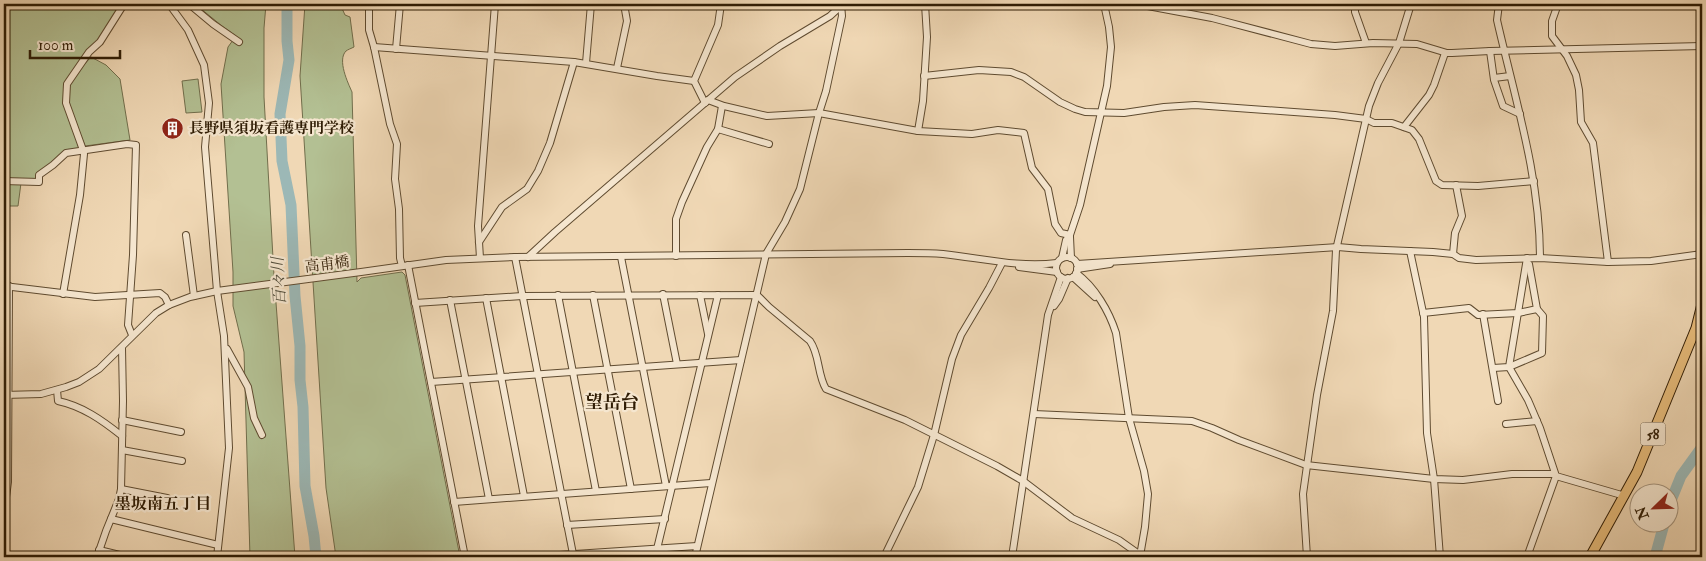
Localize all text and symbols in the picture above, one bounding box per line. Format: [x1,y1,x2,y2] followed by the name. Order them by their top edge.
[30,28,120,60] scale bar
[38,36,74,55] text: 100 m
[161,116,185,140] building icon: 長野県須坂看護専門学校
[189,119,354,138] place label: 長野県須坂看護専門学校
[304,252,351,277] street label: 高甫橋
[268,254,290,305] water label: 百々川
[585,391,639,414] district label: 望岳台
[1640,422,1666,446] road number: 58
[1628,484,1678,534] north arrow
[115,494,211,514] district label: 墨坂南五丁目
[1632,503,1653,523] text: N

